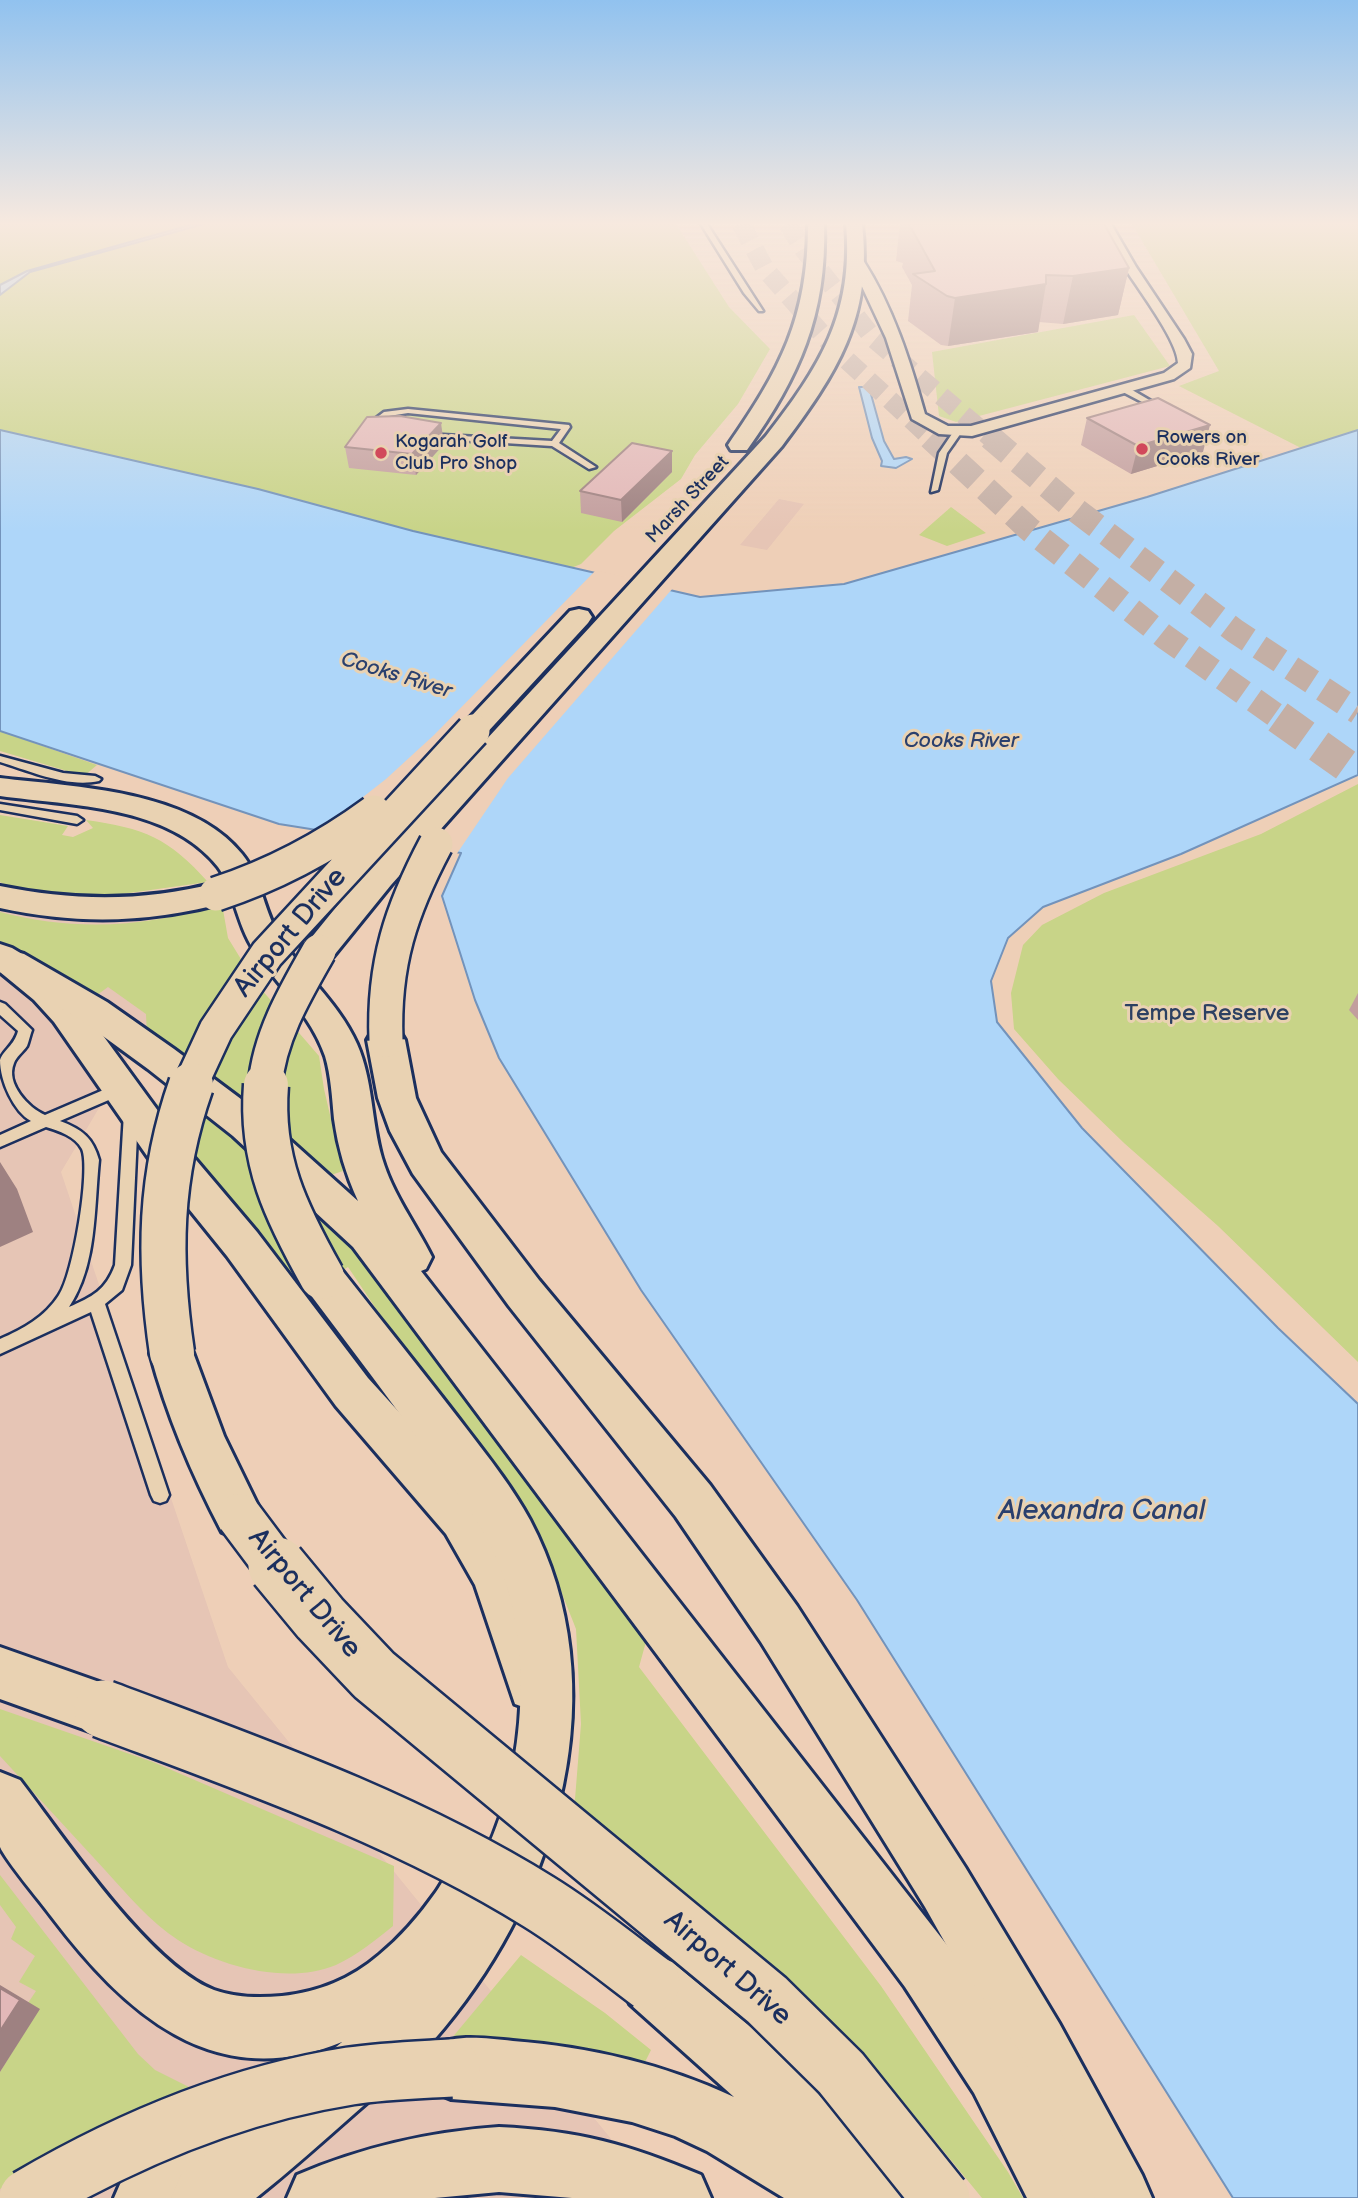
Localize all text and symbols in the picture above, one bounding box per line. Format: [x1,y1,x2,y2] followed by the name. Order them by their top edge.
[1156,427,1259,471] place label: Rowers on Cooks River
[395,431,517,475] place label: Kogarah Golf Club Pro Shop
[1134,441,1150,457] marker: Rowers on Cooks River
[373,445,389,461] marker: Kogarah Golf Club Pro Shop
[642,452,734,548] street label: Marsh Street
[338,647,454,705] water label: Cooks River
[904,729,1018,755] water label: Cooks River
[227,862,355,1004] street label: Airport Drive
[1124,1000,1290,1028] park label: Tempe Reserve
[999,1495,1205,1529] water label: Alexandra Canal
[240,1523,368,1665] street label: Airport Drive
[656,1904,798,2034] street label: Airport Drive

